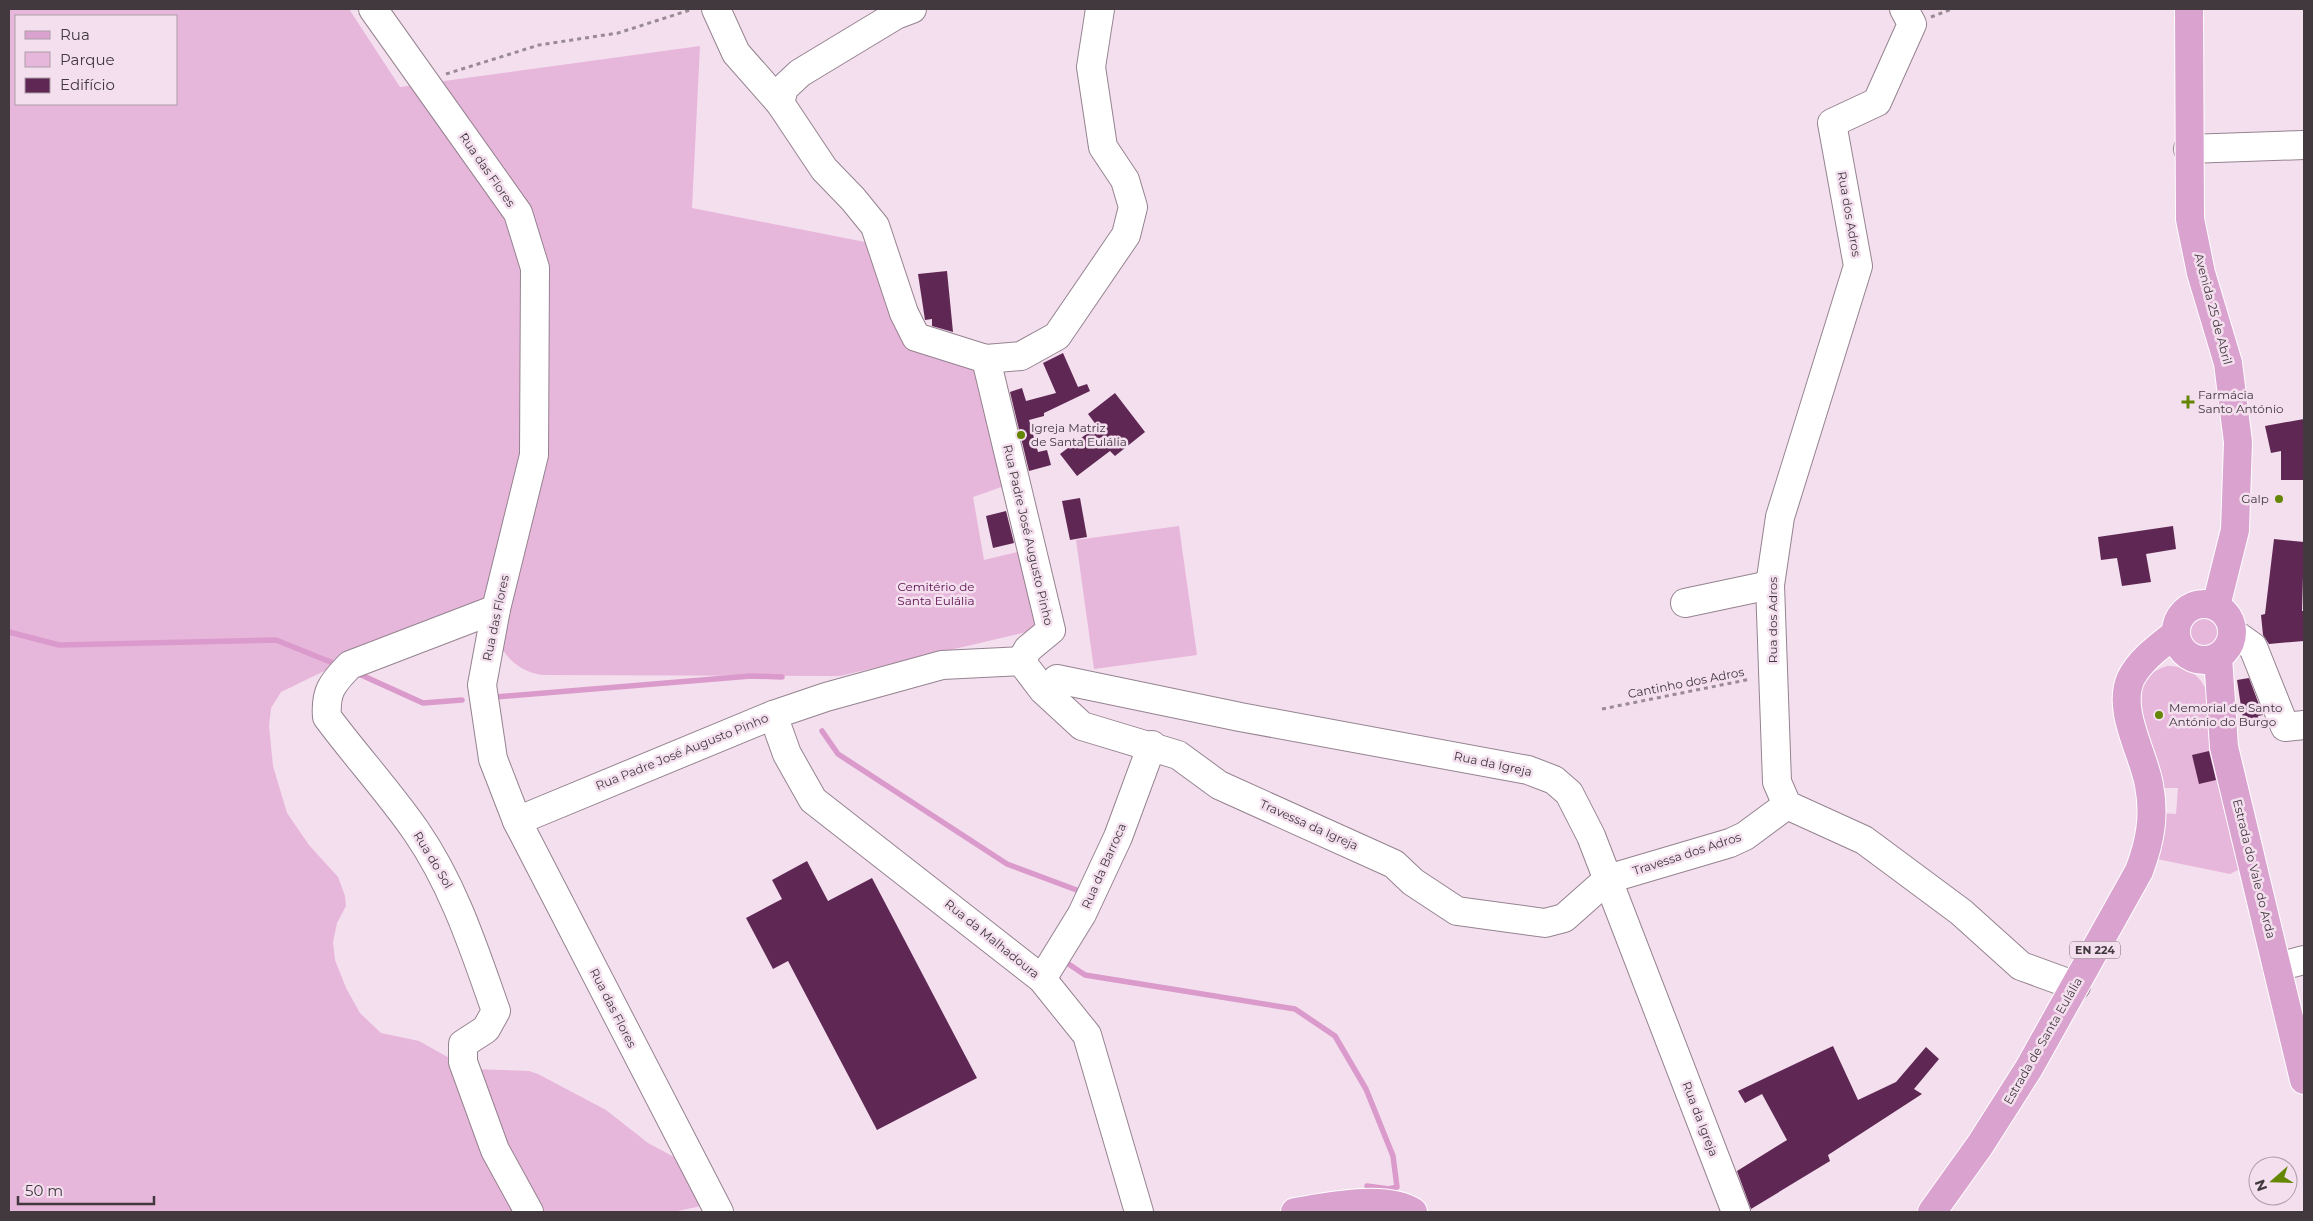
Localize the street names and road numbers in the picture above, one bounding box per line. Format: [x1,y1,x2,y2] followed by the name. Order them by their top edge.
[456,130,519,210] street label: Rua das Flores
[1835,170,1864,258] street label: Rua dos Adros
[2191,252,2236,366] street label: Avenida 25 de Abril
[1000,443,1057,627] street label: Rua Padre José Augusto Pinho
[479,574,512,662] street label: Rua das Flores
[1765,577,1780,663] street label: Rua dos Adros
[1627,664,1745,701] street label: Cantinho dos Adros
[593,710,770,793] street label: Rua Padre José Augusto Pinho
[1453,748,1533,779] street label: Rua da Igreja
[1258,796,1361,853] street label: Travessa da Igreja
[2230,798,2279,940] street label: Estrada do Vale do Arda
[1078,821,1129,911] street label: Rua da Barroca
[411,828,456,891] street label: Rua do Sol
[1631,829,1743,878] street label: Travessa dos Adros
[942,896,1043,981] street label: Rua da Malhadoura
[2070,942,2120,958] road number: EN 224
[587,965,640,1050] street label: Rua das Flores
[2000,975,2085,1107] street label: Estrada de Santa Eulália
[1679,1079,1722,1159] street label: Rua da Igreja

